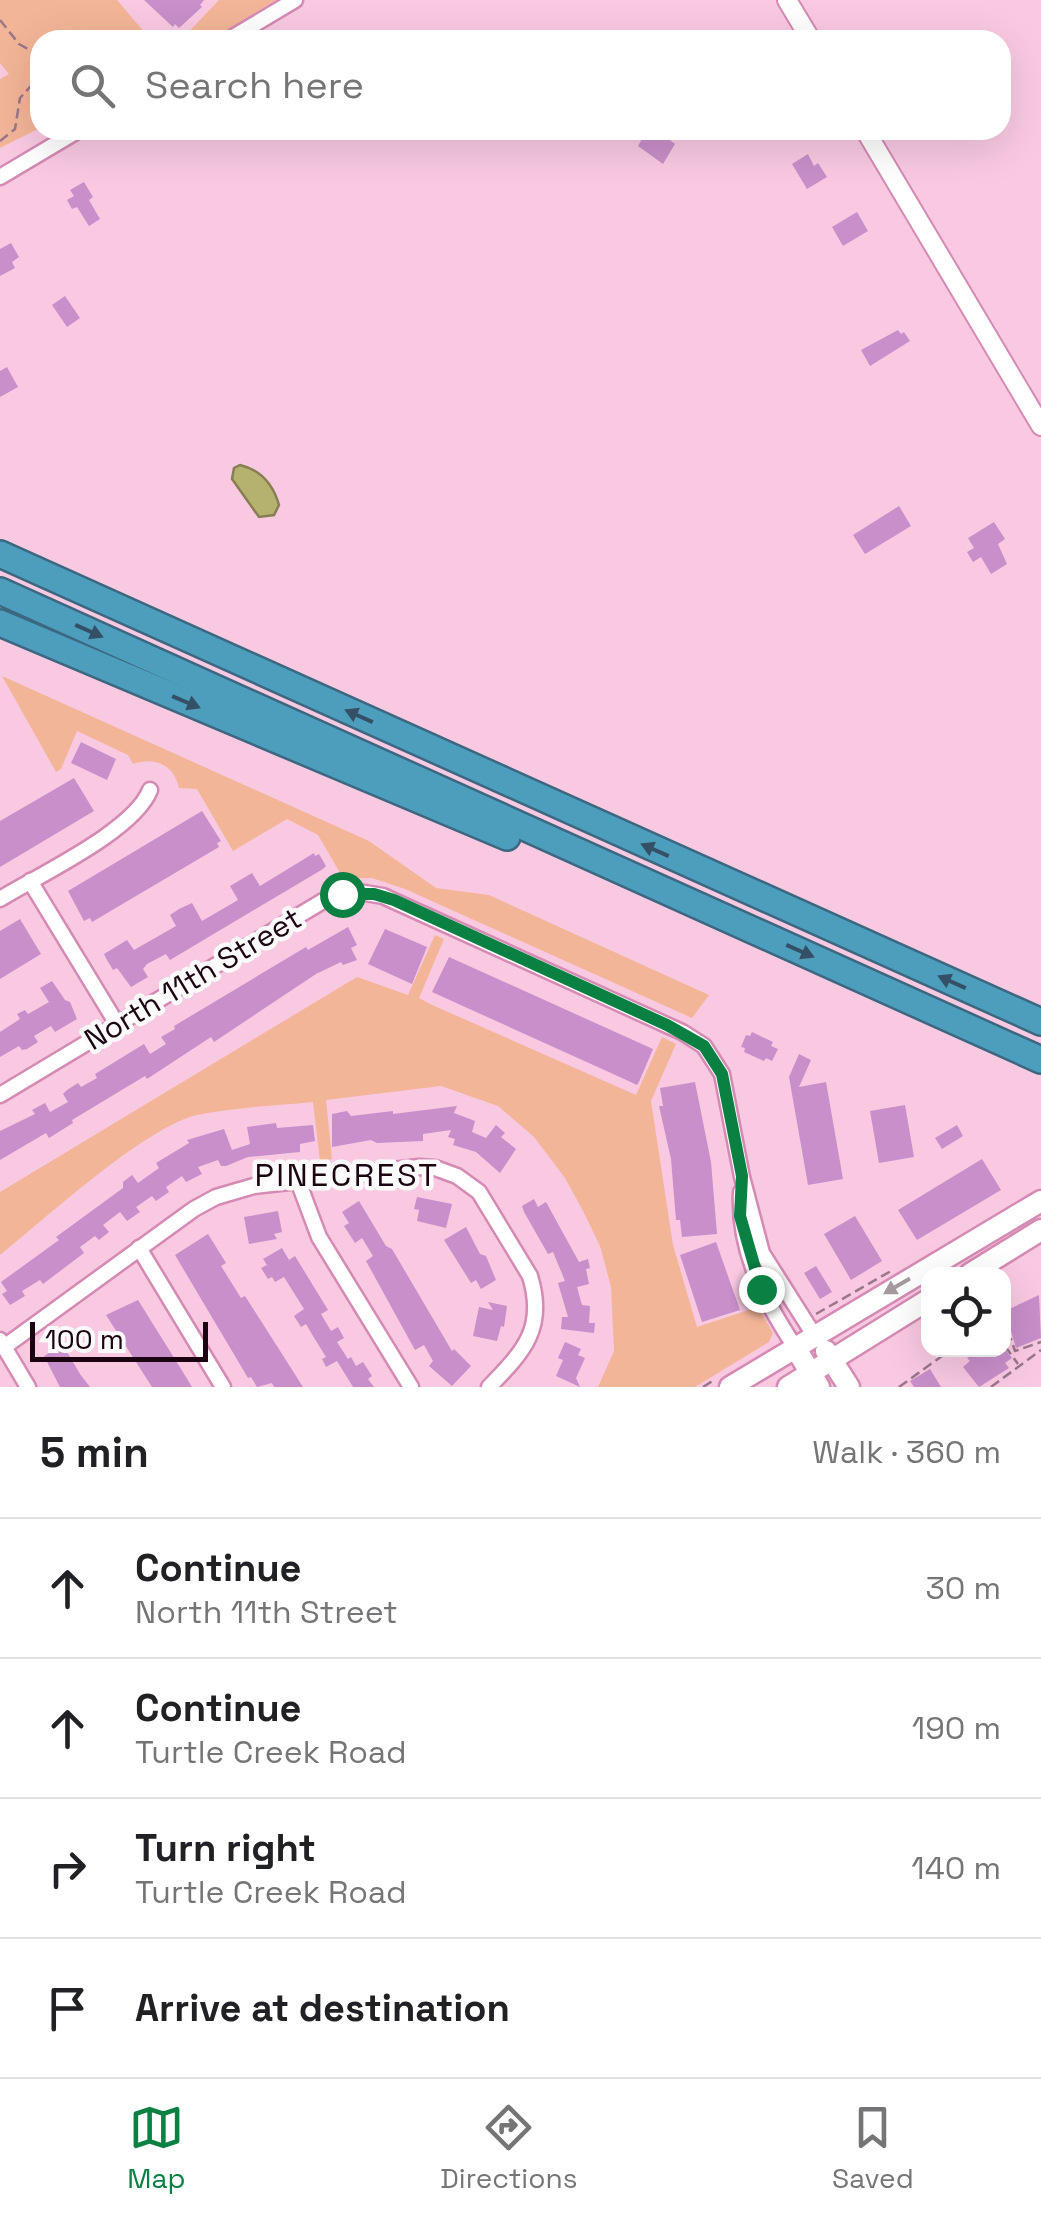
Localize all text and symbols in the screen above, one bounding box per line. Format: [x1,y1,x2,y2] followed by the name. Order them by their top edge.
[30,30,1011,140] search box
[65,58,120,113] icon: search
[145,61,364,109] text: Search here
[75,623,104,640] one-way arrow
[171,695,201,711] one-way arrow
[344,708,373,725] one-way arrow
[641,841,670,858] one-way arrow
[320,872,366,918] route start
[77,898,308,1059] street label: North 11th Street
[786,943,815,960] one-way arrow
[937,974,967,990] one-way arrow
[254,1155,440,1195] district label: PINECREST
[739,1267,785,1313] route end
[921,1267,1011,1357] map controls
[921,1267,1011,1357] button: locate
[882,1277,911,1294] one-way arrow
[30,1317,208,1362] scale bar
[45,1321,124,1357] text: 100 m
[40,1426,149,1479] text: 5 min
[812,1432,1001,1472] text: Walk · 360 m
[135,1544,301,1592] text: Continue
[40,1561,95,1616] icon: ahead
[925,1568,1001,1608] text: 30 m
[135,1592,398,1632] text: North 11th Street
[135,1684,301,1732] text: Continue
[40,1701,95,1756] icon: ahead
[912,1708,1001,1748] text: 190 m
[135,1732,407,1772] text: Turtle Creek Road
[135,1824,316,1872] text: Turn right
[40,1841,95,1896] icon: right
[911,1848,1001,1888] text: 140 m
[135,1872,407,1912] text: Turtle Creek Road
[40,1981,95,2036] icon: arrive
[135,1984,510,2032] text: Arrive at destination
[127,2100,186,2196] tab: Map
[440,2100,577,2196] tab: Directions
[832,2100,914,2196] tab: Saved

